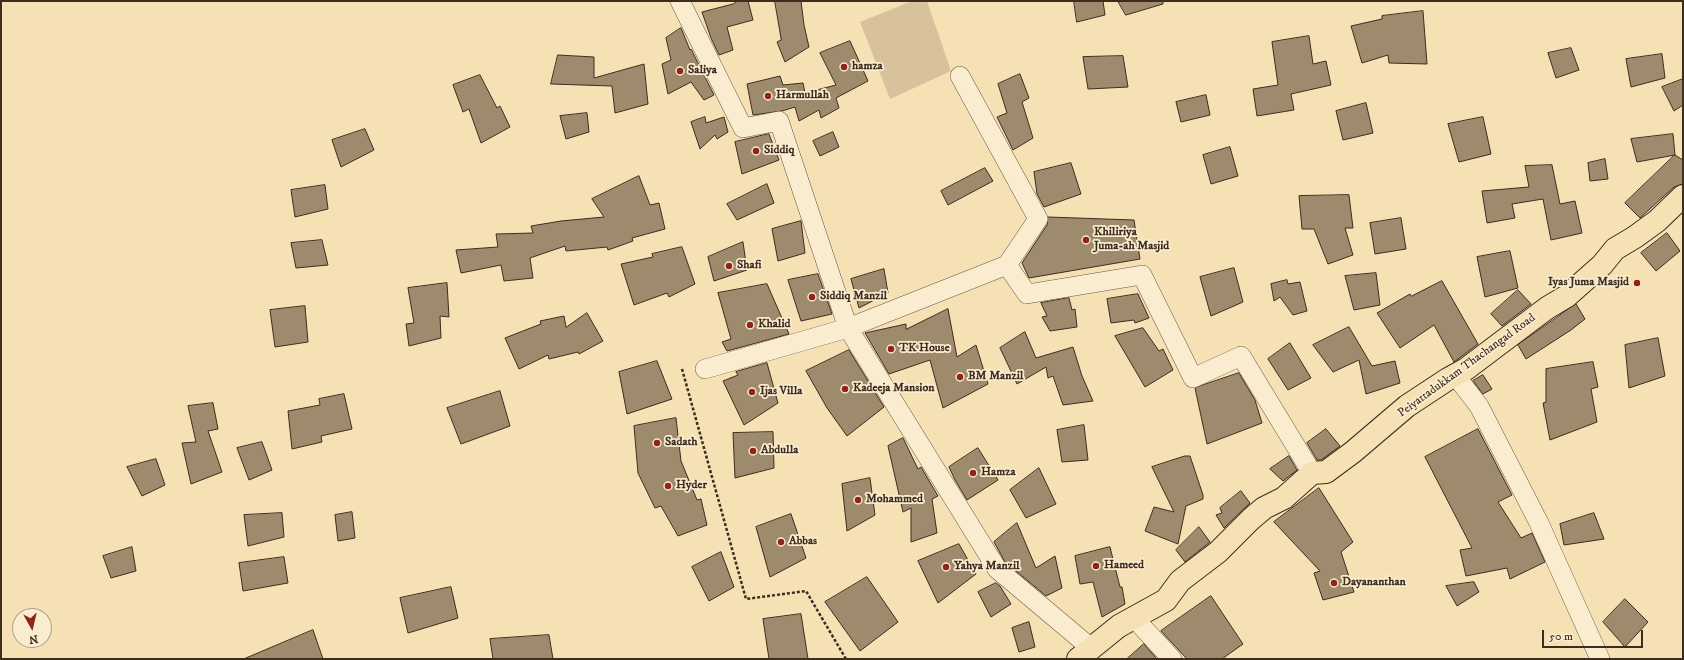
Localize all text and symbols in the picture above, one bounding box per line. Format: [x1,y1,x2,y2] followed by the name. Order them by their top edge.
[852,60,883,74] place label: hamza
[839,62,849,72] marker: hamza
[688,64,717,78] place label: Saliya
[675,66,685,76] marker: Saliya
[776,89,829,103] place label: Harmullah
[763,91,773,101] marker: Harmullah
[764,144,794,158] place label: Siddiq
[751,146,761,156] marker: Siddiq
[1094,226,1169,254] place label: Khiliriya Juma-ah Masjid
[1081,235,1091,245] marker: Khiliriya Juma-ah Masjid
[737,259,761,273] place label: Shafi
[724,261,734,271] marker: Shafi
[1548,276,1629,290] place label: Iyas Juma Masjid
[1632,278,1642,288] marker: Iyas Juma Masjid
[820,290,887,304] place label: Siddiq Manzil
[807,292,817,302] marker: Siddiq Manzil
[1395,311,1539,421] street label: Peiyattadukkam Thachangad Road
[758,318,791,332] place label: Khalid
[745,320,755,330] marker: Khalid
[899,342,950,356] place label: TK House
[886,344,896,354] marker: TK House
[968,370,1023,384] place label: BM Manzil
[955,372,965,382] marker: BM Manzil
[853,382,935,396] place label: Kadeeja Mansion
[840,384,850,394] marker: Kadeeja Mansion
[760,385,802,399] place label: Ijas Villa
[747,387,757,397] marker: Ijas Villa
[665,436,698,450] place label: Sadath
[652,438,662,448] marker: Sadath
[761,444,798,458] place label: Abdulla
[748,446,758,456] marker: Abdulla
[981,466,1015,480] place label: Hamza
[968,468,978,478] marker: Hamza
[676,479,707,493] place label: Hyder
[663,481,673,491] marker: Hyder
[866,493,923,507] place label: Mohammed
[853,495,863,505] marker: Mohammed
[789,535,817,549] place label: Abbas
[776,537,786,547] marker: Abbas
[1104,559,1144,573] place label: Hameed
[954,560,1020,574] place label: Yahya Manzil
[1091,561,1101,571] marker: Hameed
[941,562,951,572] marker: Yahya Manzil
[1342,576,1406,590] place label: Dayananthan
[1329,578,1339,588] marker: Dayananthan
[12,608,52,648] north arrow
[1544,622,1645,648] scale bar
[1549,629,1573,644] text: 50 m
[28,631,39,646] text: N

